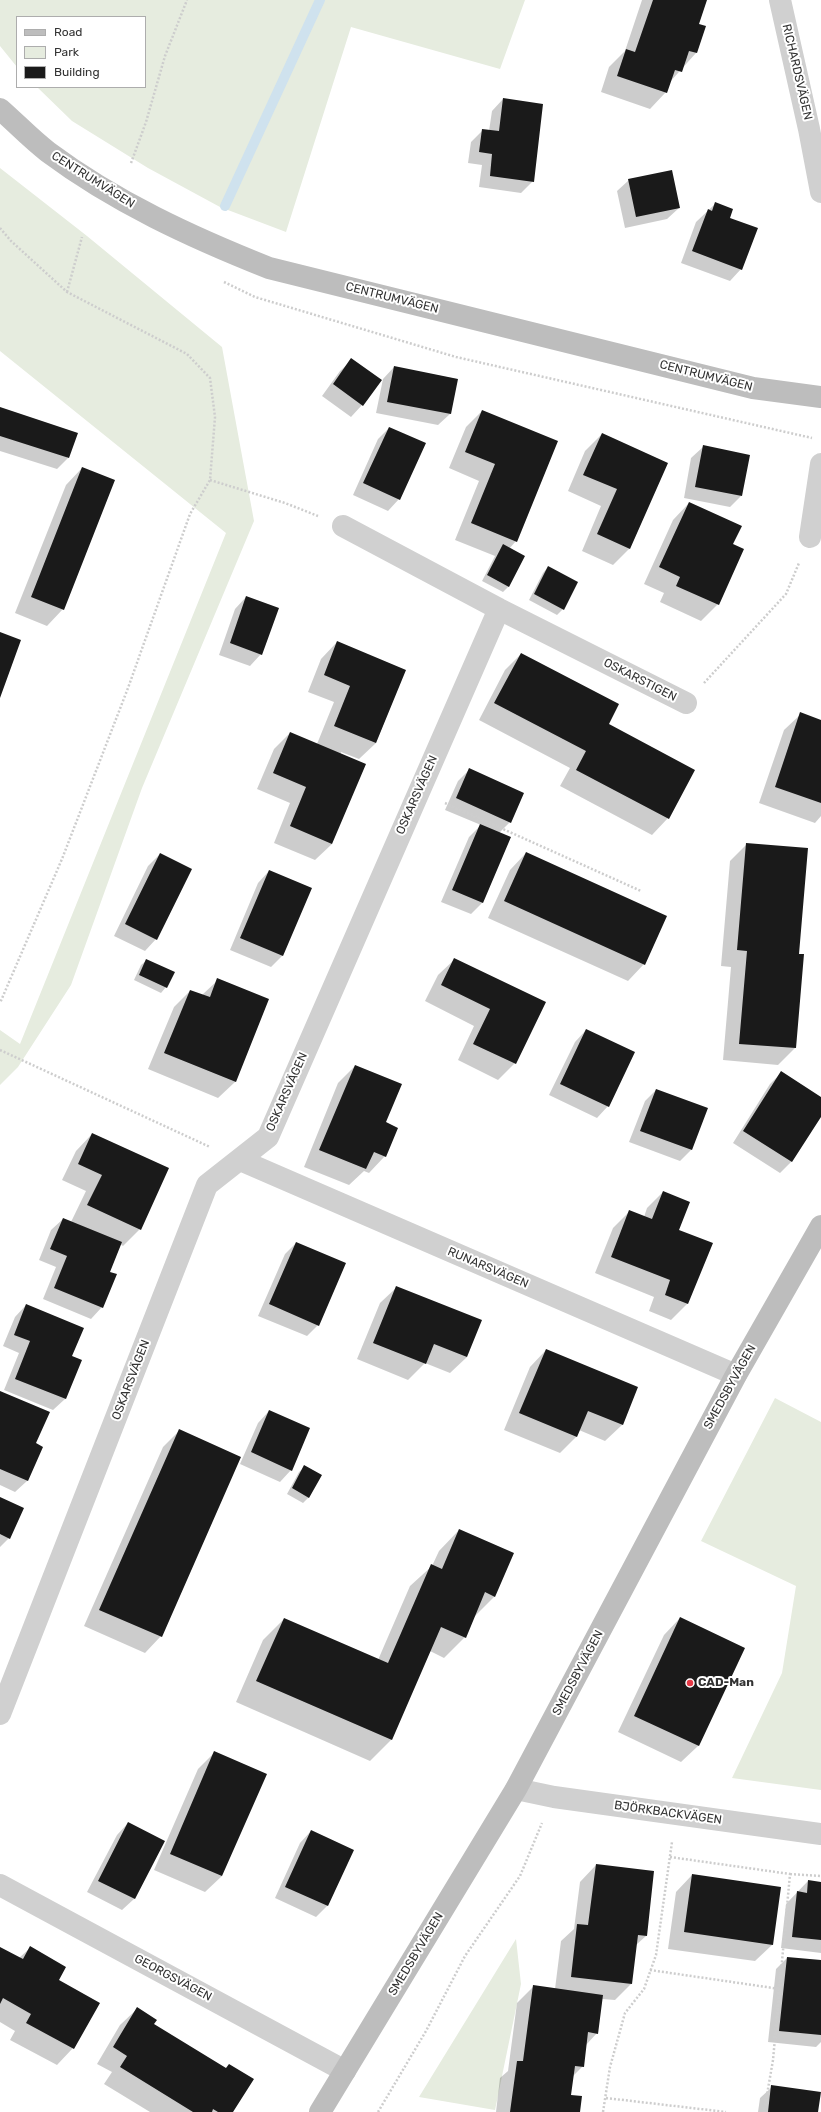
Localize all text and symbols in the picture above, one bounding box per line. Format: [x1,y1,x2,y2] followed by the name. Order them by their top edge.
[16,16,146,88] legend
[779,23,815,121] street label: RICHARDSVÄGEN
[54,25,82,39] text: Road
[54,45,79,59] text: Park
[54,65,100,79] text: Building
[49,149,137,211] street label: CENTRUMVÄGEN
[344,279,440,317] street label: CENTRUMVÄGEN
[658,357,754,395] street label: CENTRUMVÄGEN
[601,655,679,705] street label: OSKARSTIGEN
[393,753,441,837] street label: OSKARSVÄGEN
[263,1050,311,1134] street label: OSKARSVÄGEN
[445,1244,531,1292] street label: RUNARSVÄGEN
[109,1338,153,1422] street label: OSKARSVÄGEN
[701,1342,759,1432] street label: SMEDSBYVÄGEN
[549,1628,607,1718] street label: SMEDSBYVÄGEN
[698,1676,754,1690] place label: CAD-Man
[685,1678,695,1688] marker: CAD-Man
[613,1798,723,1828] street label: BJÖRKBACKVÄGEN
[386,1910,446,1998] street label: SMEDSBYVÄGEN
[132,1952,214,2004] street label: GEORGSVÄGEN

